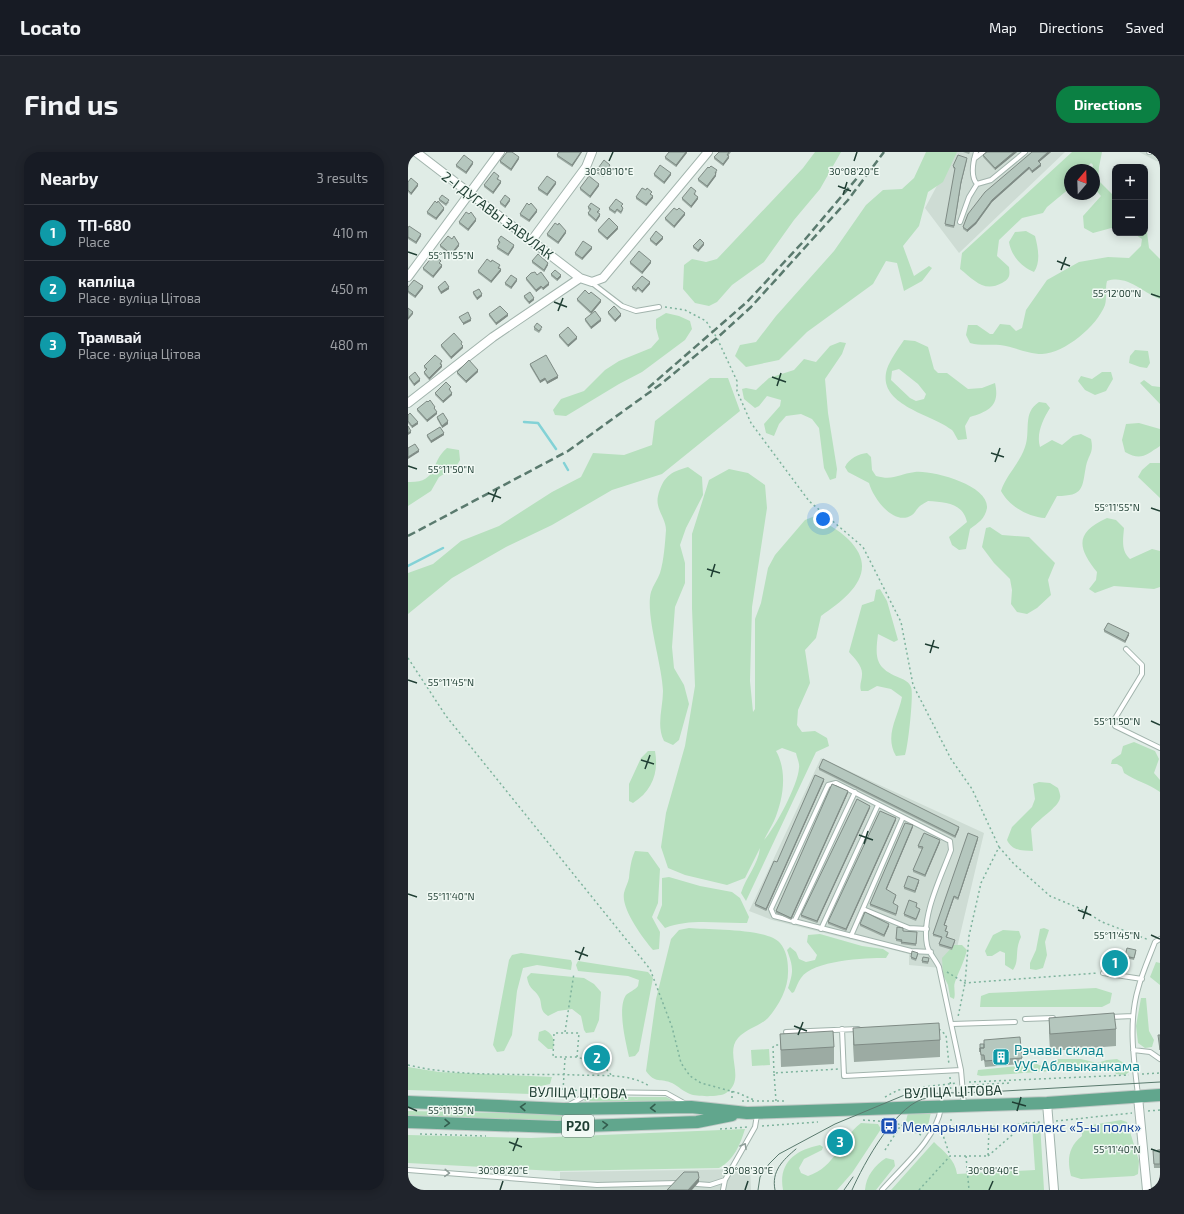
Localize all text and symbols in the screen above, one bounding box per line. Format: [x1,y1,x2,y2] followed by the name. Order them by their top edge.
[20,16,81,39] text: Locato
[989,19,1017,36] text: Map
[1039,19,1104,36] text: Directions
[1126,19,1164,36] text: Saved
[1056,86,1160,123] button: Directions
[24,87,118,121] text: Find us
[1064,164,1100,200] north arrow
[1112,164,1148,236] map controls
[1112,164,1148,200] button: +
[585,165,634,177] text: 30°08'10"E
[829,165,879,177] text: 30°08'20"E
[439,167,557,263] street label: 2-І ДУГАВЫ ЗАВУЛАК
[40,168,98,188] text: Nearby
[317,170,368,186] text: 3 results
[1112,200,1148,236] button: −
[78,216,131,234] text: ТП-680
[50,225,56,241] text: 1
[333,225,368,241] text: 410 m
[78,234,110,250] text: Place
[428,249,474,261] text: 55°11'55"N
[78,272,135,290] text: капліца
[49,281,57,297] text: 2
[331,281,368,297] text: 450 m
[1093,287,1141,299] text: 55°12'00"N
[78,290,201,306] text: Place · вуліца Цітова
[78,328,142,346] text: Трамвай
[49,337,57,353] text: 3
[330,337,368,353] text: 480 m
[78,346,201,362] text: Place · вуліца Цітова
[428,463,474,475] text: 55°11'50"N
[1094,501,1140,513] text: 55°11'55"N
[813,509,833,529] your location
[428,676,474,688] text: 55°11'45"N
[1094,715,1140,727] text: 55°11'50"N
[428,890,474,902] text: 55°11'40"N
[1094,929,1140,941] text: 55°11'45"N
[1102,948,1128,978] pin: 1
[1014,1041,1140,1074] place label: Рэчавы склад УУС Аблвыканкама
[584,1043,610,1073] pin: 2
[991,1047,1011,1067] building icon: Рэчавы склад УУС Аблвыканкама
[904,1081,1003,1101] street label: ВУЛІЦА ЦІТОВА
[529,1083,628,1101] street label: ВУЛІЦА ЦІТОВА
[520,1103,526,1111] one-way arrow
[428,1104,474,1116] text: 55°11'35"N
[650,1104,656,1112] one-way arrow
[562,1115,594,1137] road number: Р20
[879,1116,899,1136] bus stop icon: Мемарыяльны комплекс «5-ы полк»
[902,1118,1141,1135] place label: Мемарыяльны комплекс «5-ы полк»
[444,1119,450,1127] one-way arrow
[602,1121,608,1129] one-way arrow
[827,1127,853,1157] pin: 3
[739,1143,747,1150] one-way arrow
[1094,1143,1140,1155] text: 55°11'40"N
[478,1164,528,1176] text: 30°08'20"E
[723,1164,773,1176] text: 30°08'30"E
[968,1164,1019,1176] text: 30°08'40"E
[444,1168,450,1177] one-way arrow

